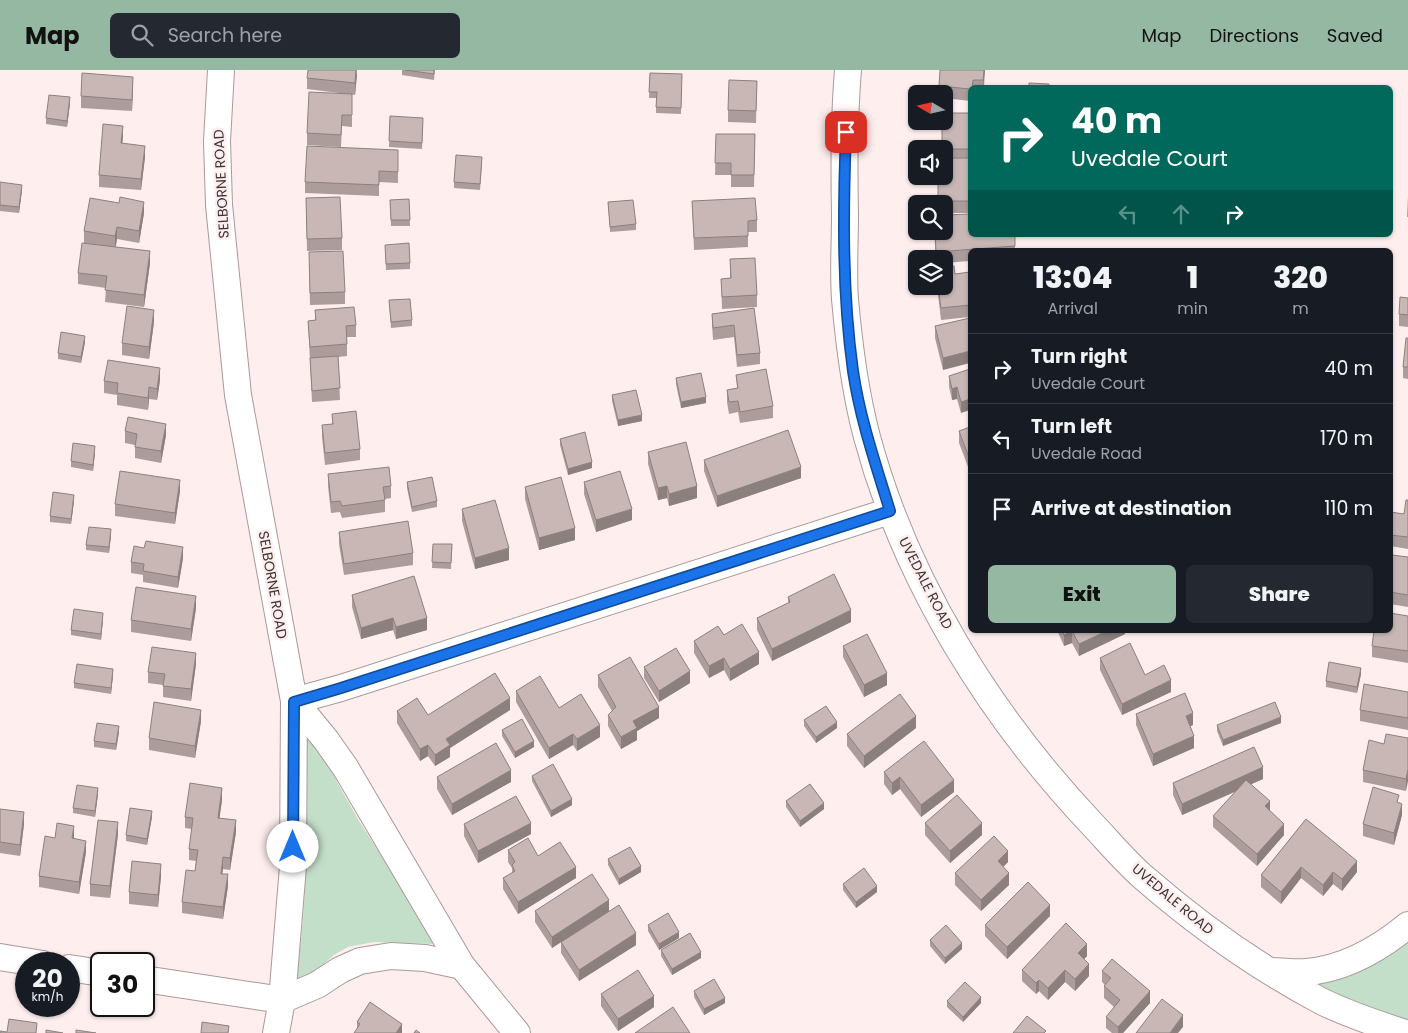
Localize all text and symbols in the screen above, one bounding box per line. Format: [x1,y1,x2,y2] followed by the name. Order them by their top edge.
[110,13,460,58] search box
[25,19,80,52] text: Map
[128,21,156,49] icon: search
[168,22,282,49] text: Search here
[1142,23,1181,48] text: Map
[1209,23,1299,48] text: Directions
[1327,23,1383,48] text: Saved
[908,85,952,130] north arrow
[908,85,953,295] map controls
[1071,96,1162,145] text: 40 m
[988,105,1053,170] icon: right
[825,111,867,153] pin
[832,118,860,146] icon: arrive
[208,129,234,239] street label: SELBORNE ROAD
[908,140,953,185] button: sound
[1071,143,1228,174] text: Uvedale Court
[908,195,953,240] button: search
[1114,200,1142,228] icon: left
[1167,200,1195,228] icon: ahead
[1220,200,1248,228] icon: right
[908,250,953,295] button: layers
[1033,256,1112,299] text: 13:04
[1187,256,1198,299] text: 1
[1273,256,1328,299] text: 320
[1047,297,1098,320] text: Arrival
[1177,297,1208,320] text: min
[1292,297,1309,320] text: m
[1031,343,1127,370] text: Turn right
[988,355,1016,383] icon: right
[1324,355,1373,382] text: 40 m
[1031,372,1145,395] text: Uvedale Court
[1031,413,1112,440] text: Turn left
[988,425,1016,453] icon: left
[1320,425,1373,452] text: 170 m
[1031,442,1142,465] text: Uvedale Road
[988,495,1016,523] icon: arrive
[1031,495,1232,522] text: Arrive at destination
[1324,495,1373,522] text: 110 m
[254,530,292,641] street label: SELBORNE ROAD
[894,533,958,633] street label: UVEDALE ROAD
[988,565,1176,623] button: Exit
[1186,565,1373,623] button: Share
[266,820,318,872] position arrow
[1128,859,1218,939] street label: UVEDALE ROAD
[90,952,155,1017] speed limit sign: 30
[32,961,63,996] text: 20
[32,988,63,1005] text: km/h

